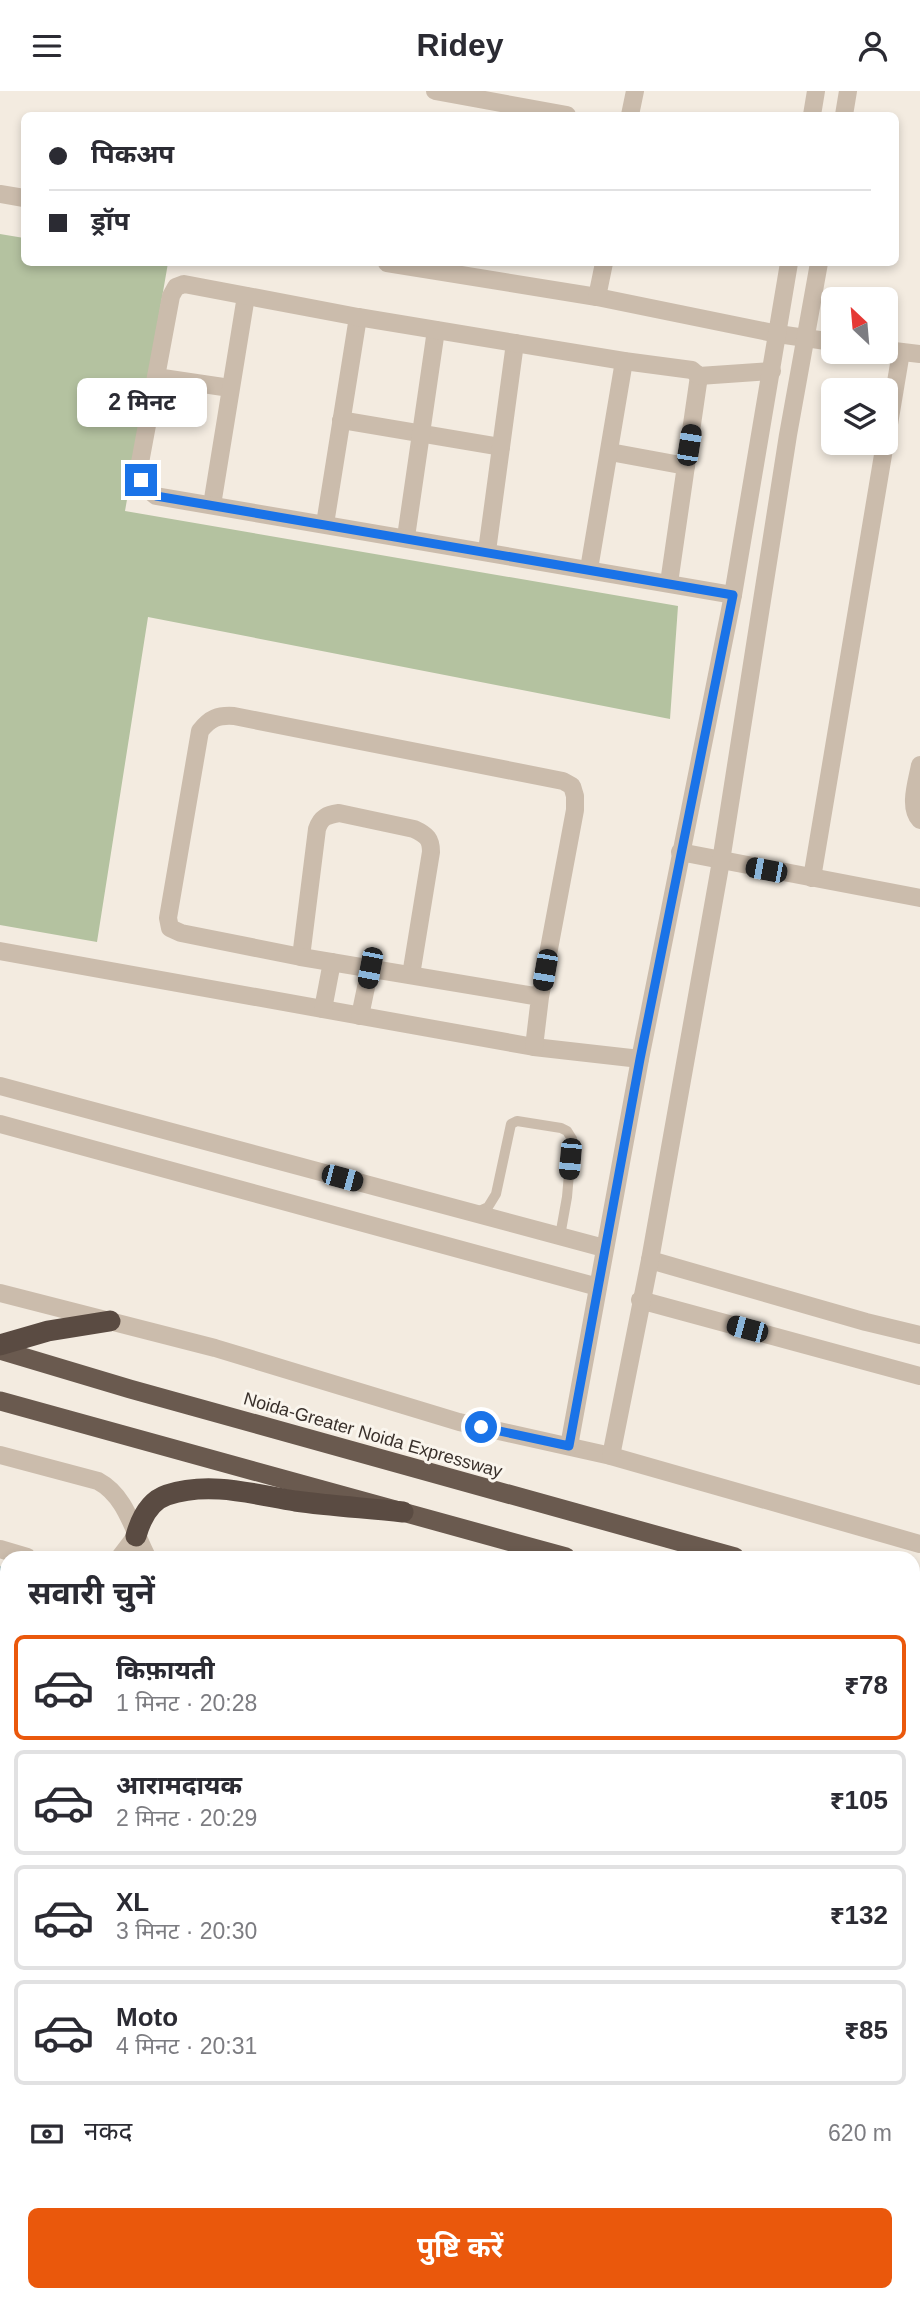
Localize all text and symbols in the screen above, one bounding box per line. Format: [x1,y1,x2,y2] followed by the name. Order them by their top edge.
[28,27,66,65] icon: menu
[416,27,504,63] text: Ridey
[854,27,892,65] icon: person
[91,139,174,169] text: पिकअप
[91,206,129,236] text: ड्रॉप
[821,287,898,364] north arrow
[821,287,898,455] map controls
[821,378,898,455] button: layers
[76,379,206,427] callout: 2 मिनट
[108,389,176,415] text: 2 मिनट
[676,423,703,467] car
[125,464,157,496] route end
[744,856,789,884] car
[356,945,385,991] car
[532,947,559,993] car
[558,1137,583,1181] car
[319,1162,366,1194] car
[724,1313,771,1345] car
[241,1388,505,1482] street label: Noida-Greater Noida Expressway
[465,1411,497,1443] route start
[28,1575,155,1611] text: सवारी चुनें
[116,1655,215,1685] text: किफ़ायती
[32,1656,95,1719] icon: car
[844,1670,888,1700] text: ₹78
[116,1690,257,1716] text: 1 मिनट · 20:28
[116,1770,242,1800] text: आरामदायक
[32,1771,95,1834] icon: car
[830,1785,888,1815] text: ₹105
[116,1805,257,1831] text: 2 मिनट · 20:29
[32,1886,95,1949] icon: car
[116,1887,149,1917] text: XL
[830,1900,888,1930] text: ₹132
[116,1918,257,1944] text: 3 मिनट · 20:30
[32,2001,95,2064] icon: car
[116,2002,178,2032] text: Moto
[844,2015,888,2045] text: ₹85
[116,2033,257,2059] text: 4 मिनट · 20:31
[28,2115,66,2153] icon: cash
[84,2116,132,2146] text: नकद
[828,2120,892,2146] text: 620 m
[28,2208,892,2288] button: पुष्टि करें

